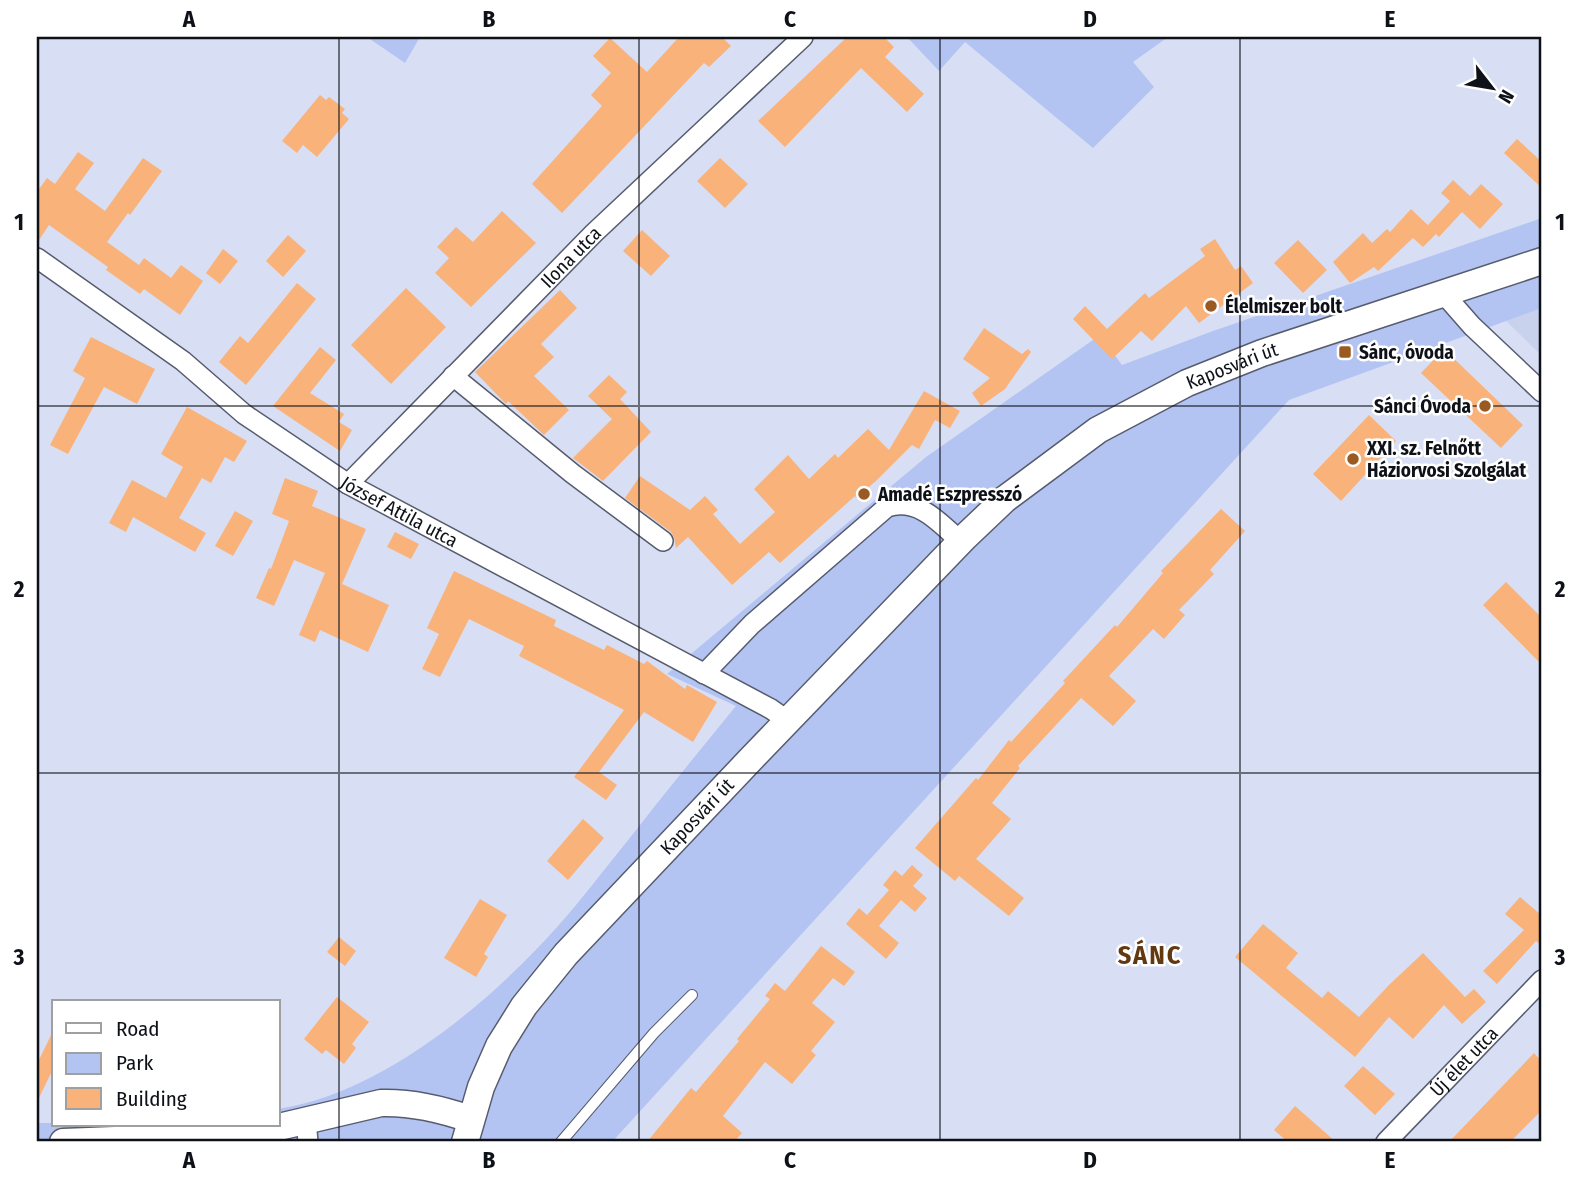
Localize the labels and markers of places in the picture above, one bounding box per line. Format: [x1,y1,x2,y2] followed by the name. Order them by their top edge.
[1225,293,1342,318] place label: Élelmiszer bolt
[1203,298,1219,314] marker: Élelmiszer bolt
[1359,341,1454,364] place label: Sánc, óvoda
[1337,344,1353,360] marker: Sánc, óvoda
[1374,394,1471,418] place label: Sánci Óvoda
[1477,398,1493,414] marker: Sánci Óvoda
[1366,437,1527,482] place label: XXI. sz. Felnőtt Háziorvosi Szolgálat
[1345,451,1361,467] marker: XXI. sz. Felnőtt Háziorvosi Szolgálat
[877,483,1022,506] place label: Amadé Eszpresszó
[856,486,872,502] marker: Amadé Eszpresszó

